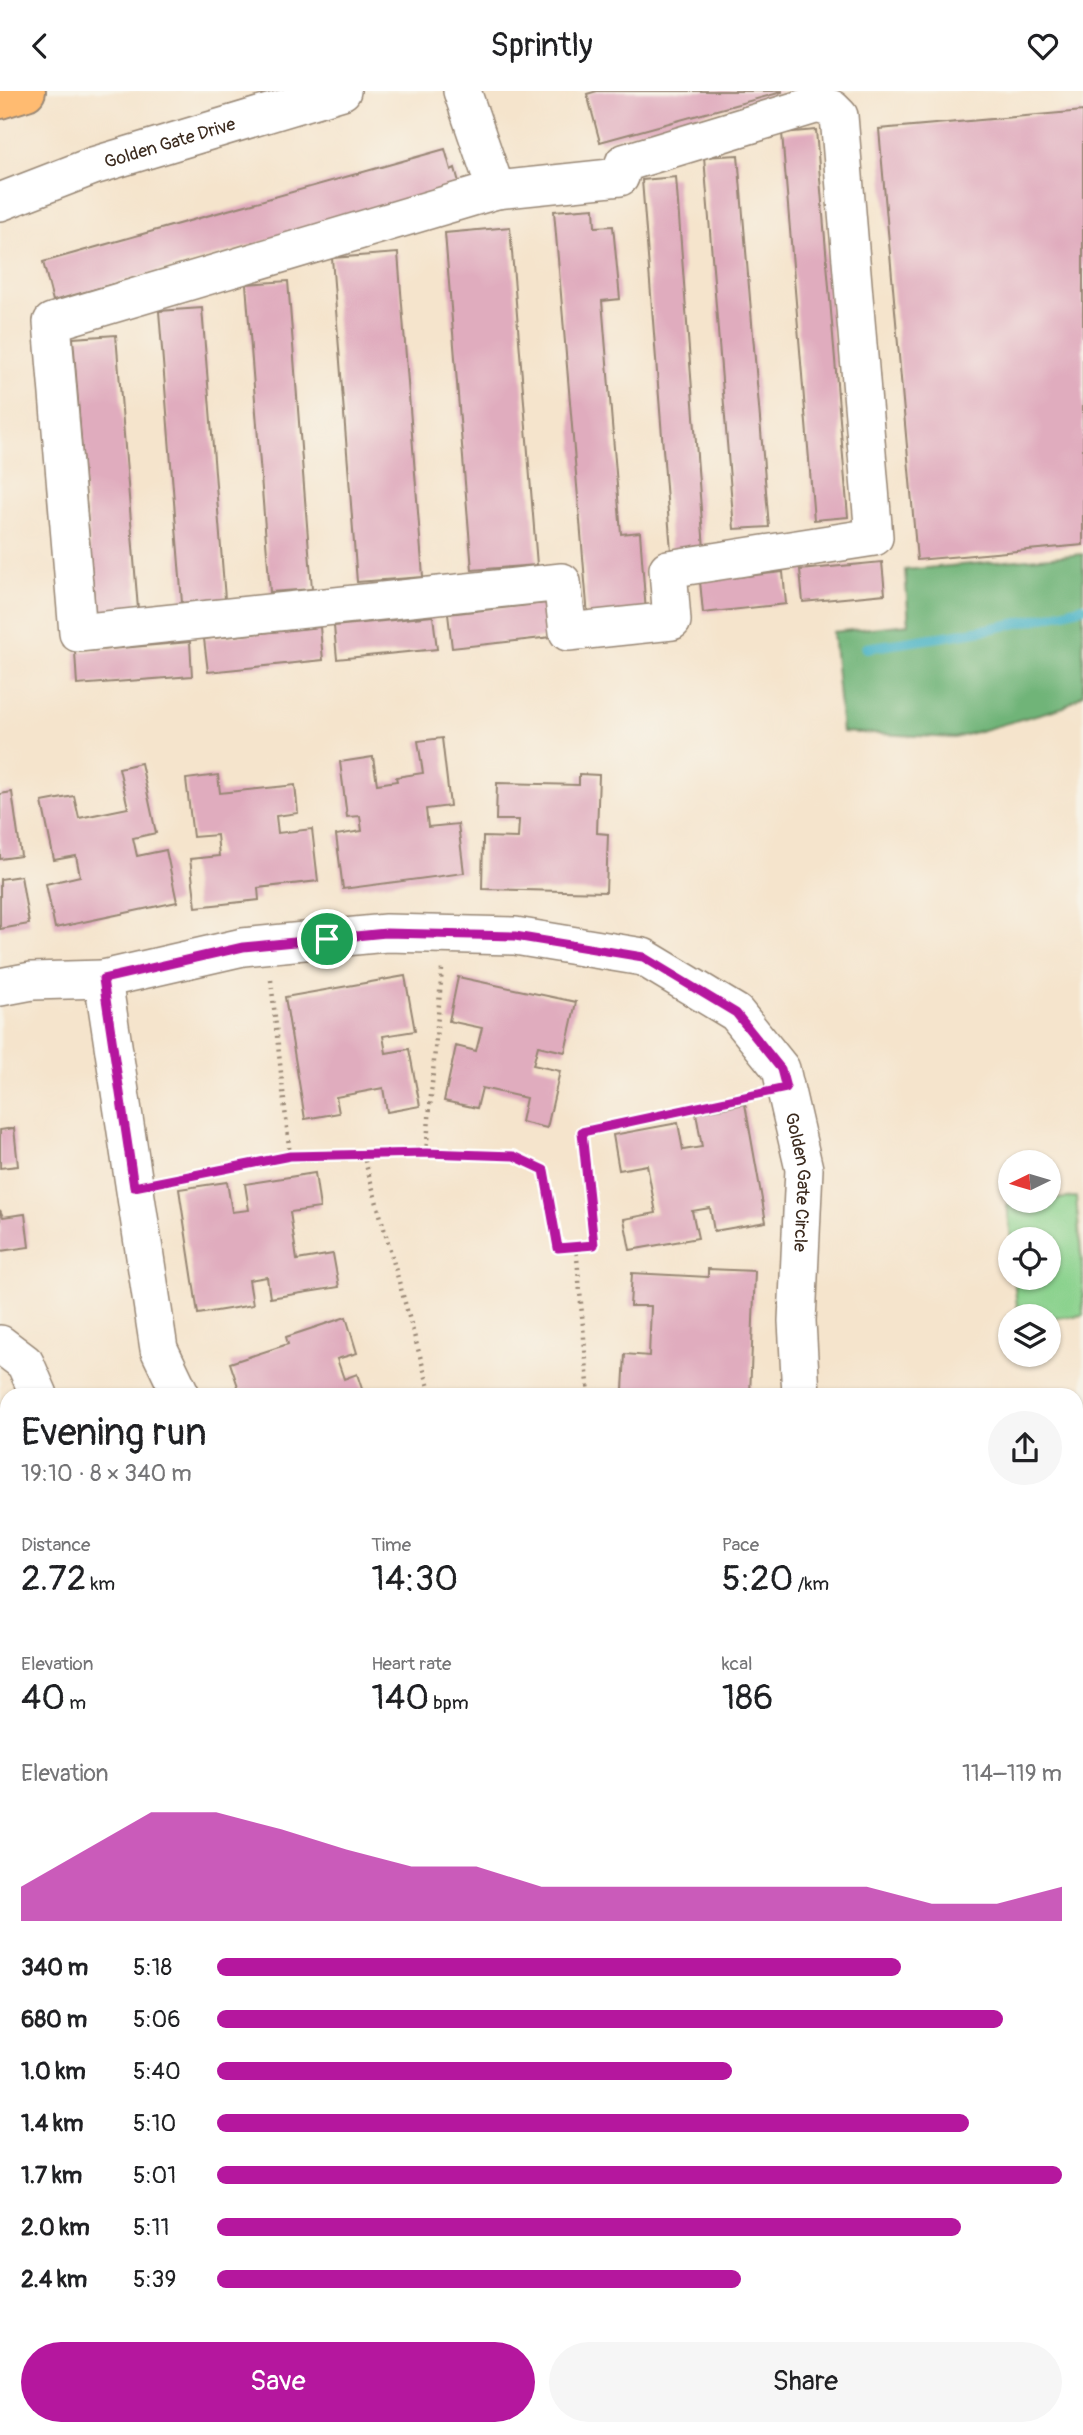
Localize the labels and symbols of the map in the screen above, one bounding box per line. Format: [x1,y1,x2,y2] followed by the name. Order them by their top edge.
[102,112,238,173] street label: Golden Gate Drive
[297,909,357,969] pin
[780,1110,815,1253] street label: Golden Gate Circle
[998,1150,1060,1213] north arrow

